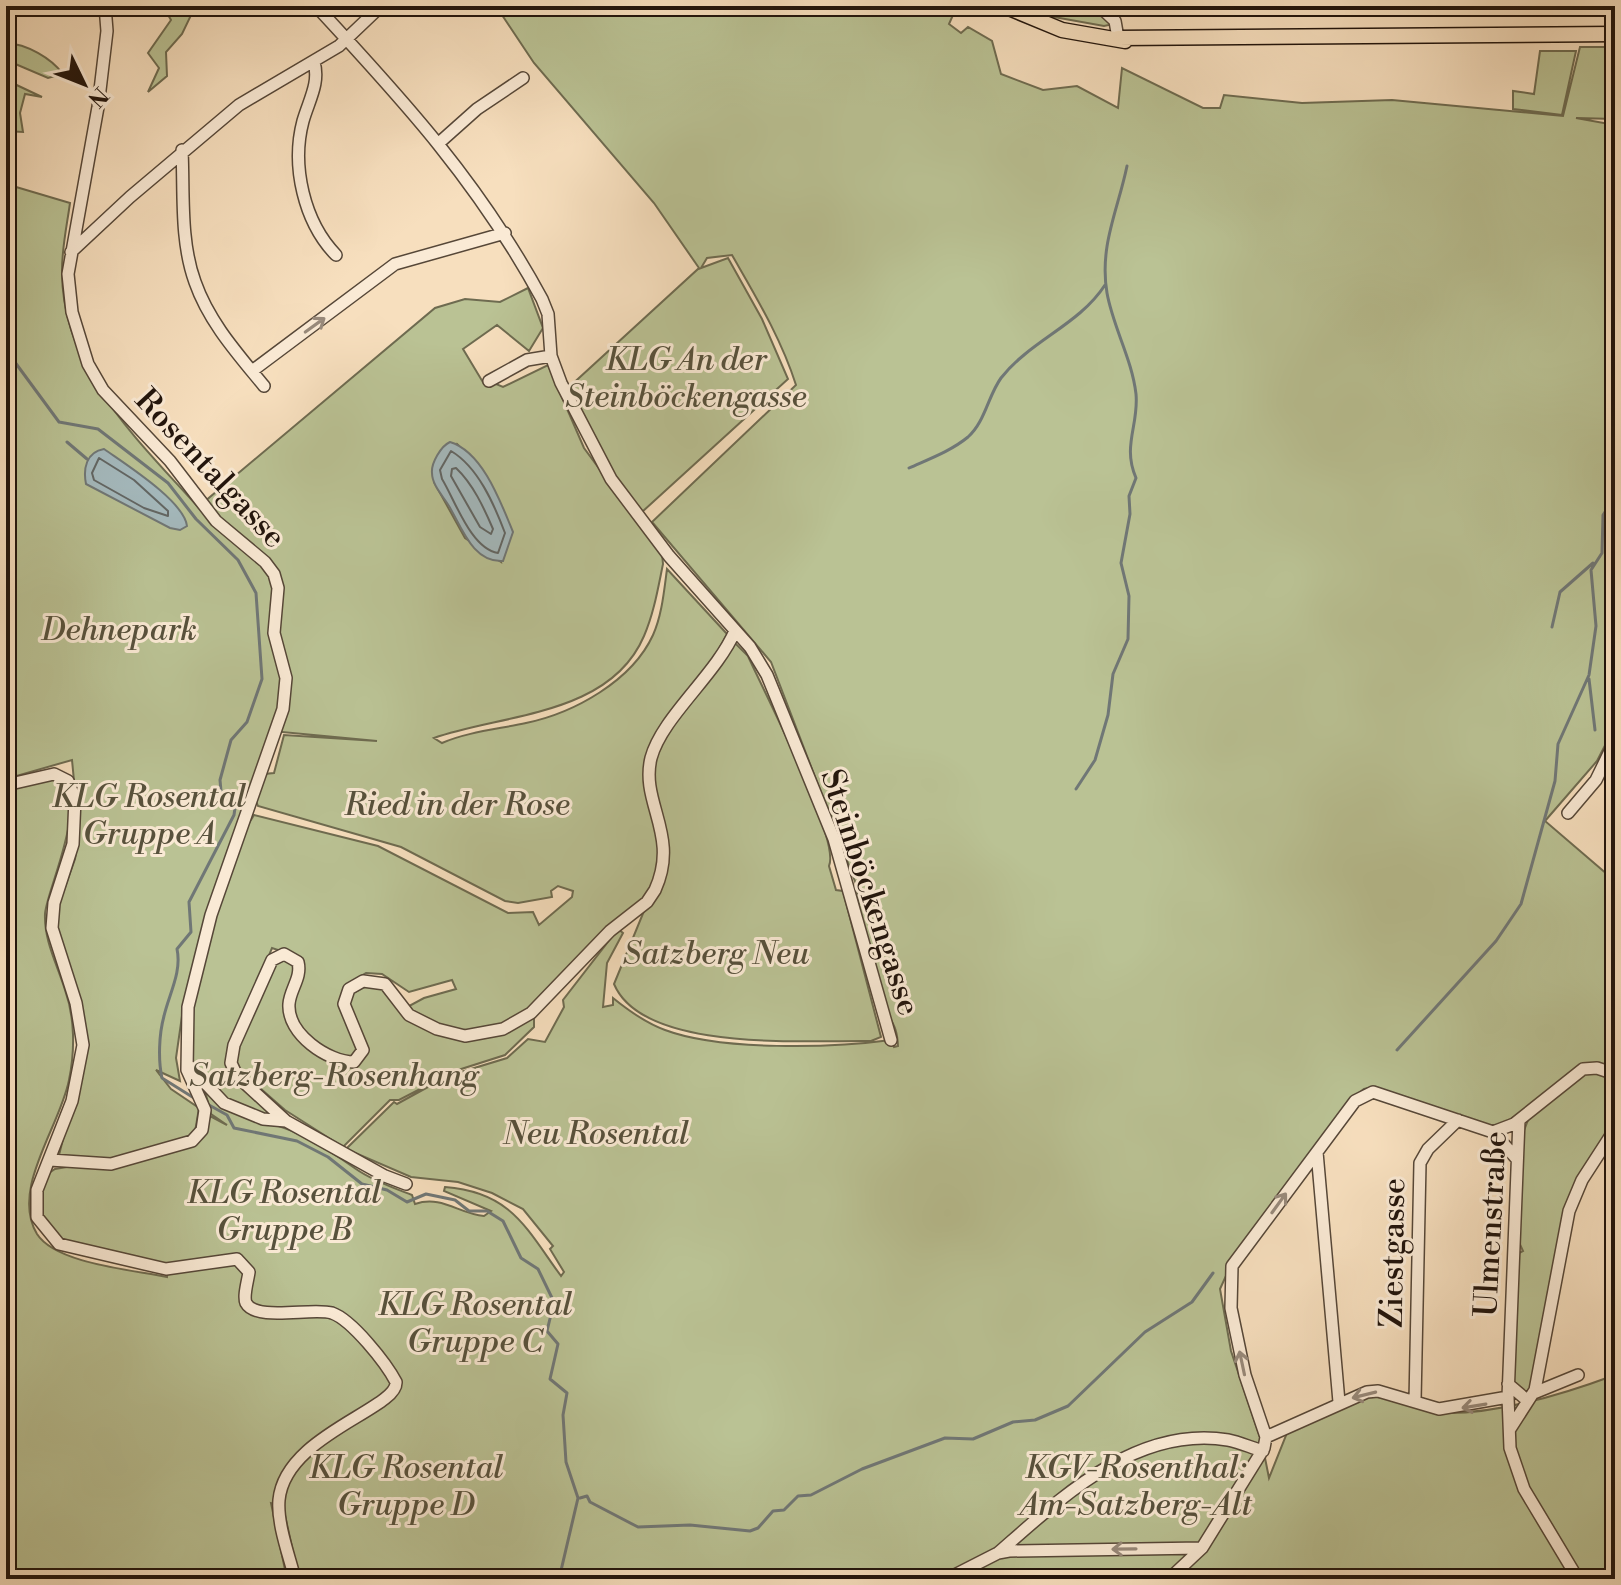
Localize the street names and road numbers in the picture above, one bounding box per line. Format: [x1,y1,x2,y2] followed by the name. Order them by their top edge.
[126,381,294,557] street label: Rosentalgasse
[811,764,929,1020] street label: Steinböckengasse
[1466,1130,1516,1318] street label: Ulmenstraße
[1372,1178,1414,1328] street label: Ziestgasse

